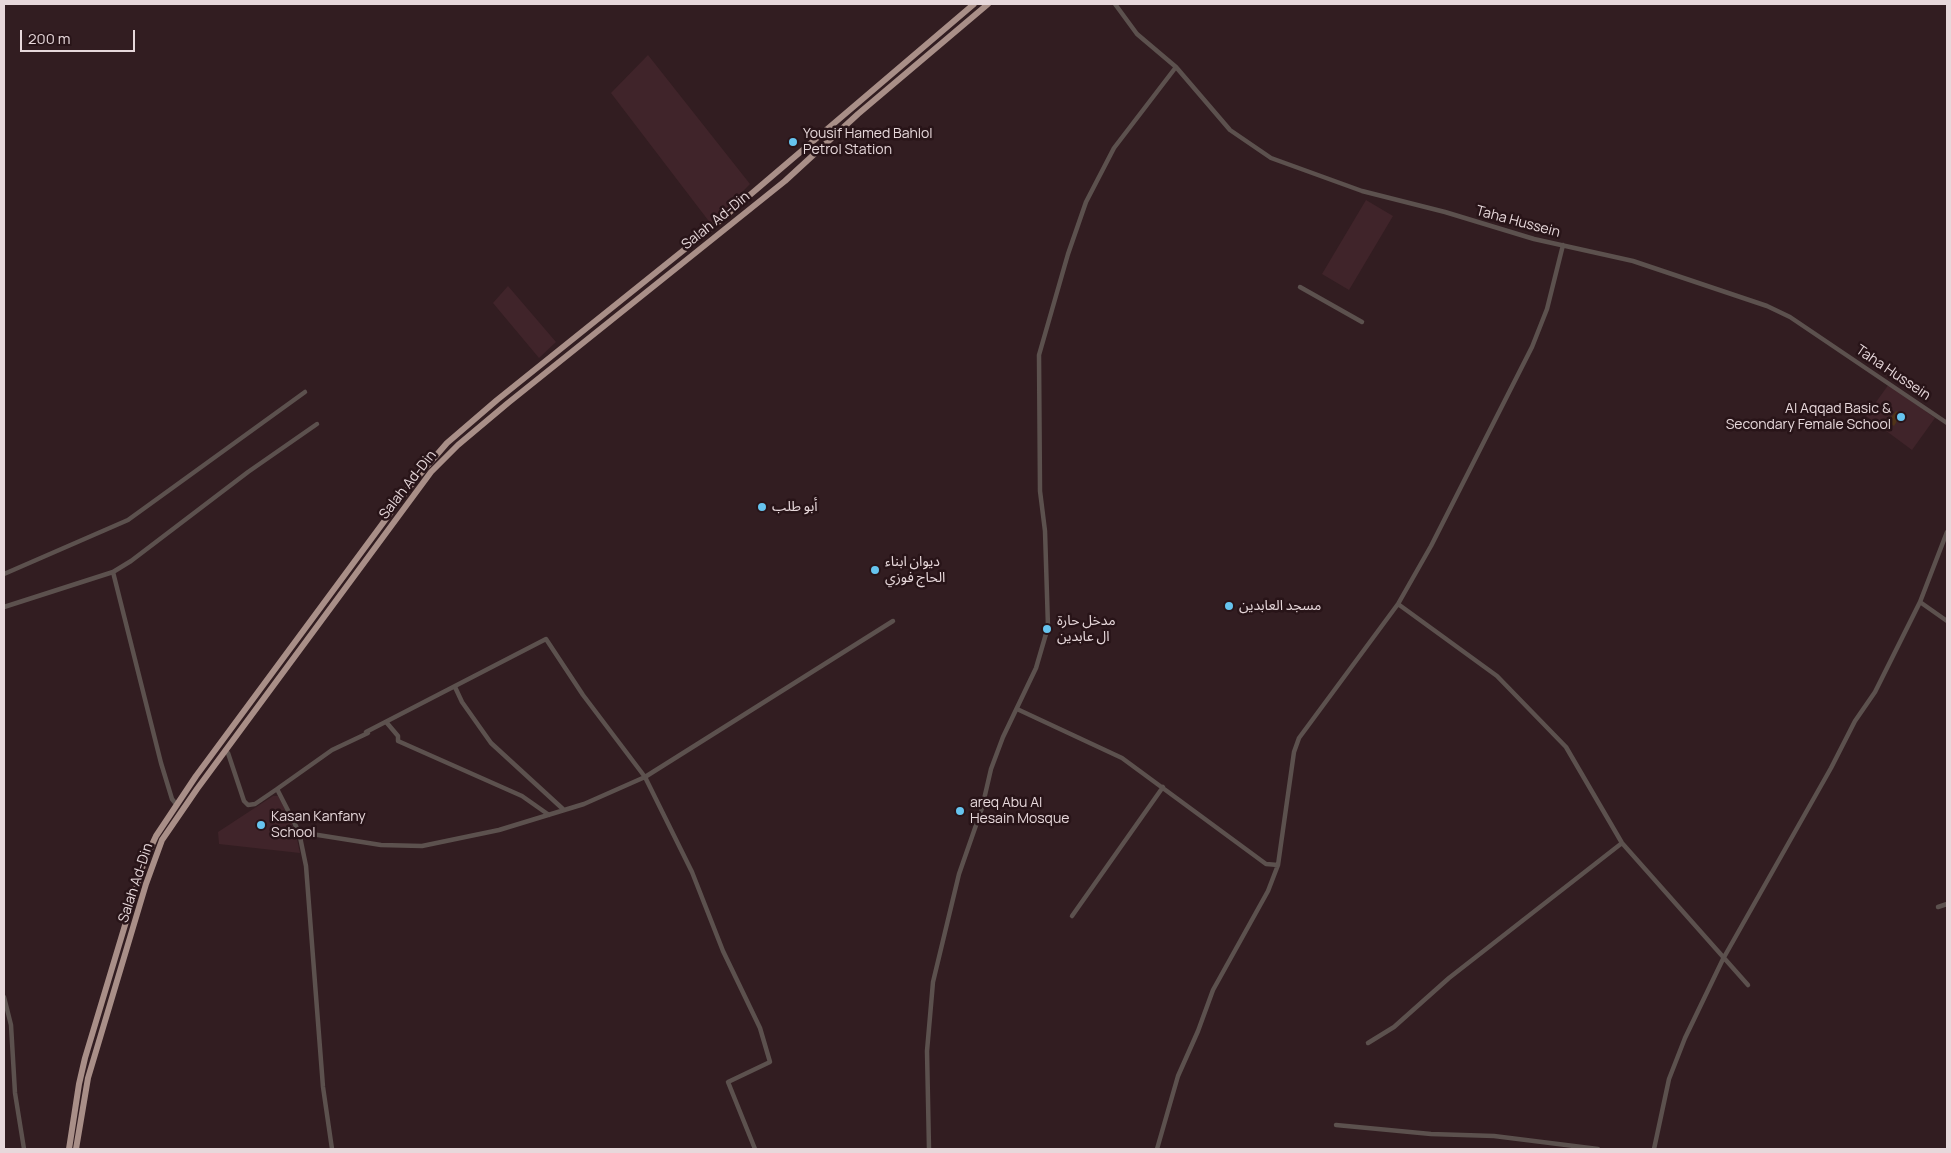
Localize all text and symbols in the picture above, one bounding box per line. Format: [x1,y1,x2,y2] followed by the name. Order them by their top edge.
[22,20,138,52] scale bar
[28,28,71,49] text: 200 m
[803,126,933,158] place label: Yousif Hamed Bahlol Petrol Station
[787,136,799,148] marker: Yousif Hamed Bahlol Petrol Station
[679,188,753,254] street label: Salah Ad-Din
[1474,203,1562,241] street label: Taha Hussein
[1852,342,1934,404] street label: Taha Hussein
[1726,401,1891,434] place label: Al Aqqad Basic & Secondary Female School
[1895,411,1907,423] marker: Al Aqqad Basic & Secondary Female School
[376,447,440,523] street label: Salah Ad-Din
[772,499,817,515] place label: أبو طلب
[756,501,768,513] marker: أبو طلب
[885,554,945,586] place label: ديوان ابناء الحاج فوزي
[869,564,881,576] marker: ديوان ابناء الحاج فوزي
[1239,598,1321,614] place label: مسجد العابدين
[1223,600,1235,612] marker: مسجد العابدين
[1057,613,1116,646] place label: مدخل حارة ال عابدين
[1041,623,1053,635] marker: مدخل حارة ال عابدين
[970,795,1069,828] place label: areq Abu Al Hesain Mosque
[954,805,966,817] marker: areq Abu Al Hesain Mosque
[271,809,366,842] place label: Kasan Kanfany School
[255,819,267,831] marker: Kasan Kanfany School
[115,841,157,925] street label: Salah Ad-Din

